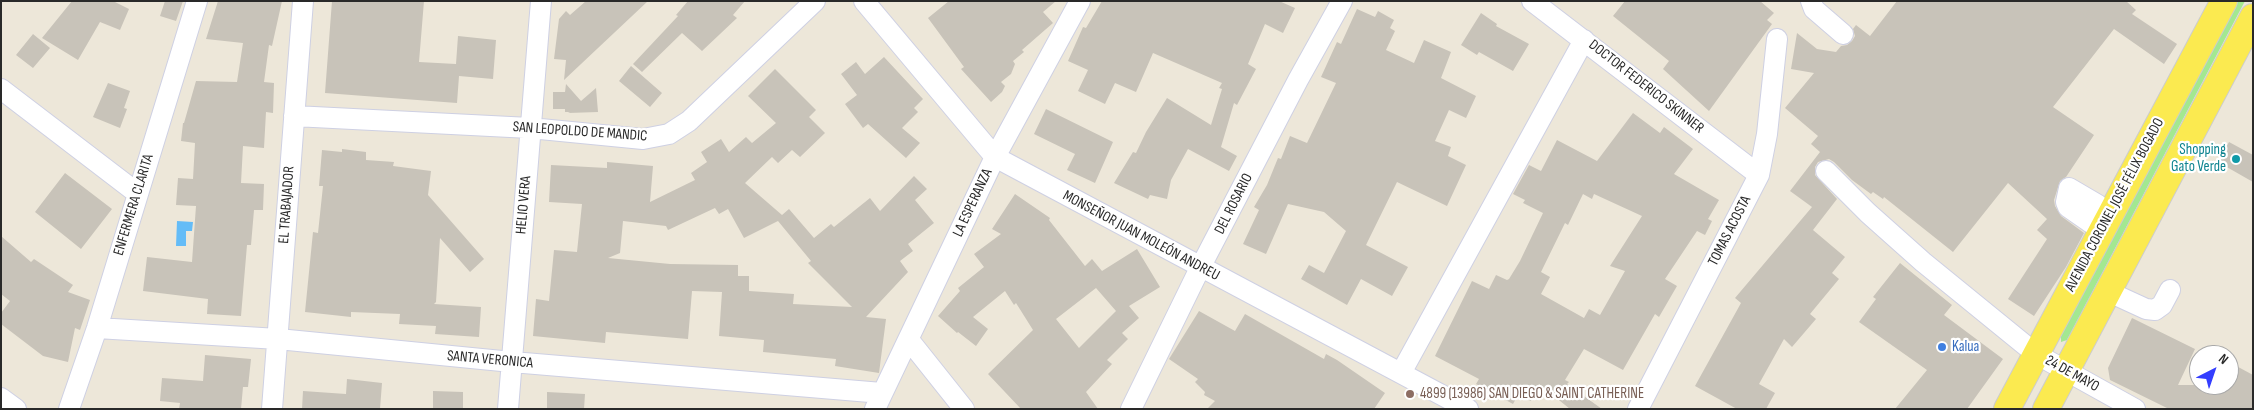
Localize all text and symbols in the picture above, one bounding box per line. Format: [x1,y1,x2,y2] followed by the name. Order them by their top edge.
[1585,36,1707,138] street label: DOCTOR FEDERICO SKINNER
[2062,115,2168,295] street label: AVENIDA CORONEL JOSÉ FÉLIX BOGADO
[512,118,648,146] street label: SAN LEOPOLDO DE MANDIC
[2171,141,2226,176] place label: Shopping Gato Verde
[110,152,158,258] street label: ENFERMERA CLARITA
[2230,153,2242,165] marker: Shopping Gato Verde
[275,166,299,244] street label: EL TRABAJADOR
[949,166,997,240] street label: LA ESPERANZA
[1211,171,1257,237] street label: DEL ROSARIO
[512,175,536,235] street label: HELIO VERA
[1060,187,1222,285] street label: MONSEÑOR JUAN MOLEÓN ANDREU
[1705,193,1755,269] street label: TOMAS ACOSTA
[1952,338,1979,356] place label: Kalua
[1936,341,1948,353] marker: Kalua
[2189,345,2239,395] north arrow
[446,347,534,373] street label: SANTA VERONICA
[2215,350,2232,368] text: N
[2042,352,2102,396] street label: 24 DE MAYO
[1420,385,1644,403] place label: 4899 (13986) SAN DIEGO & SAINT CATHERINE
[1404,388,1416,400] marker: 4899 (13986) SAN DIEGO & SAINT CATHERINE

